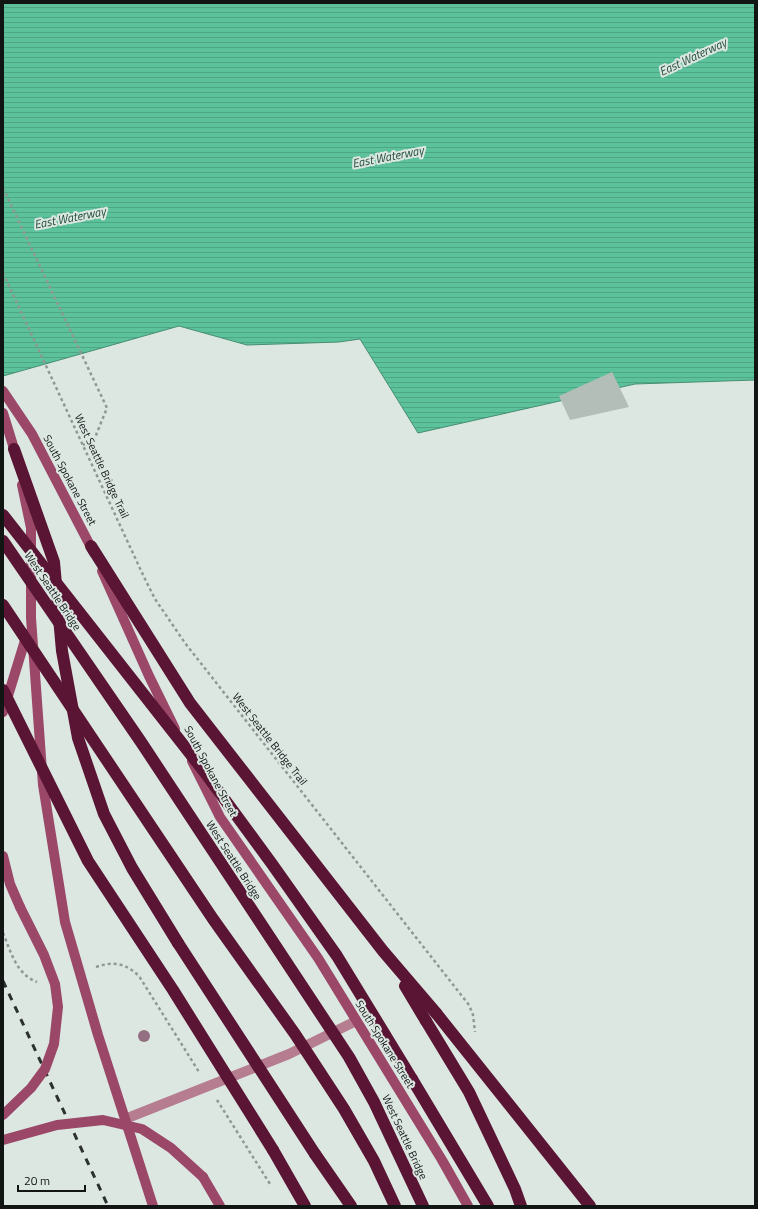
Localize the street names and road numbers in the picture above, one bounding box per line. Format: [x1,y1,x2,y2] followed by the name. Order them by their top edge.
[71,411,133,521] street label: West Seattle Bridge Trail
[39,432,101,528] street label: South Spokane Street
[21,548,86,634] street label: West Seattle Bridge
[229,689,311,789] street label: West Seattle Bridge Trail
[180,723,242,819] street label: South Spokane Street
[202,817,266,903] street label: West Seattle Bridge
[352,997,418,1091] street label: South Spokane Street
[378,1092,432,1182] street label: West Seattle Bridge

